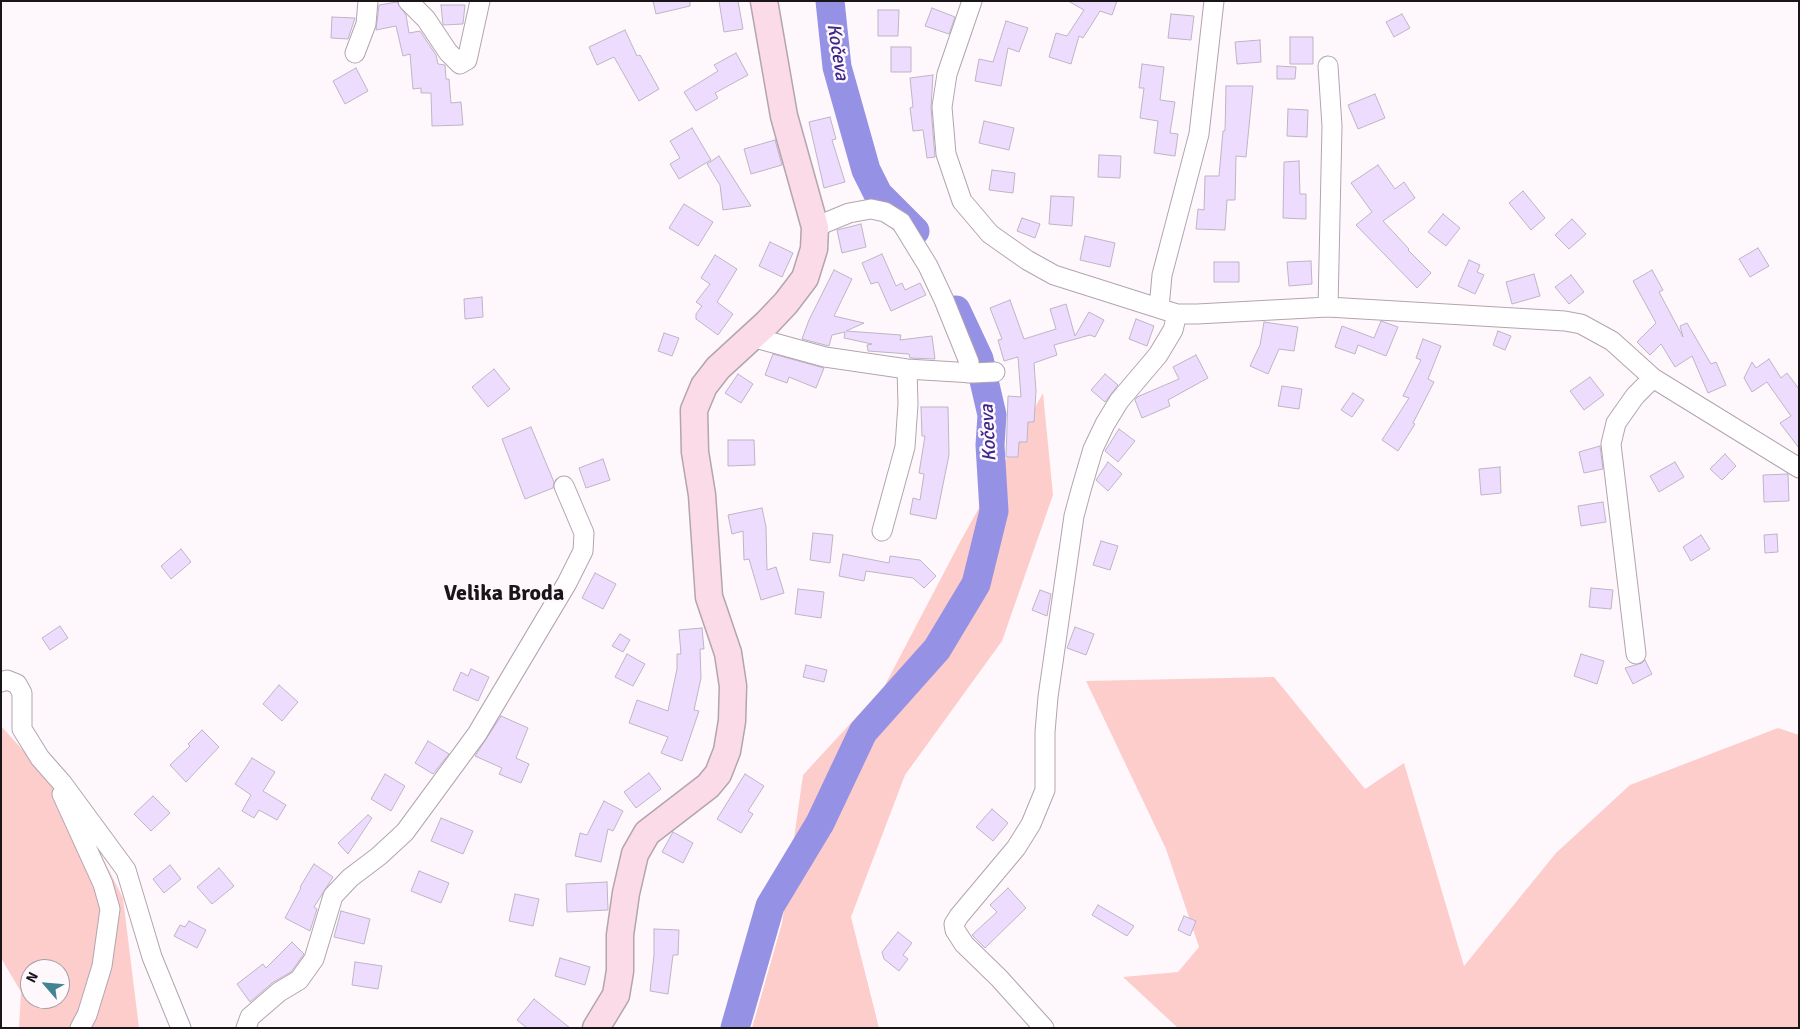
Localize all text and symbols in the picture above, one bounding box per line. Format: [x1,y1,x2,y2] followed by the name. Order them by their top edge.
[821,22,853,82] water label: Kočeva
[976,404,1002,462] water label: Kočeva
[444,581,564,607] district label: Velika Broda
[20,959,70,1009] north arrow
[22,969,42,986] text: N

